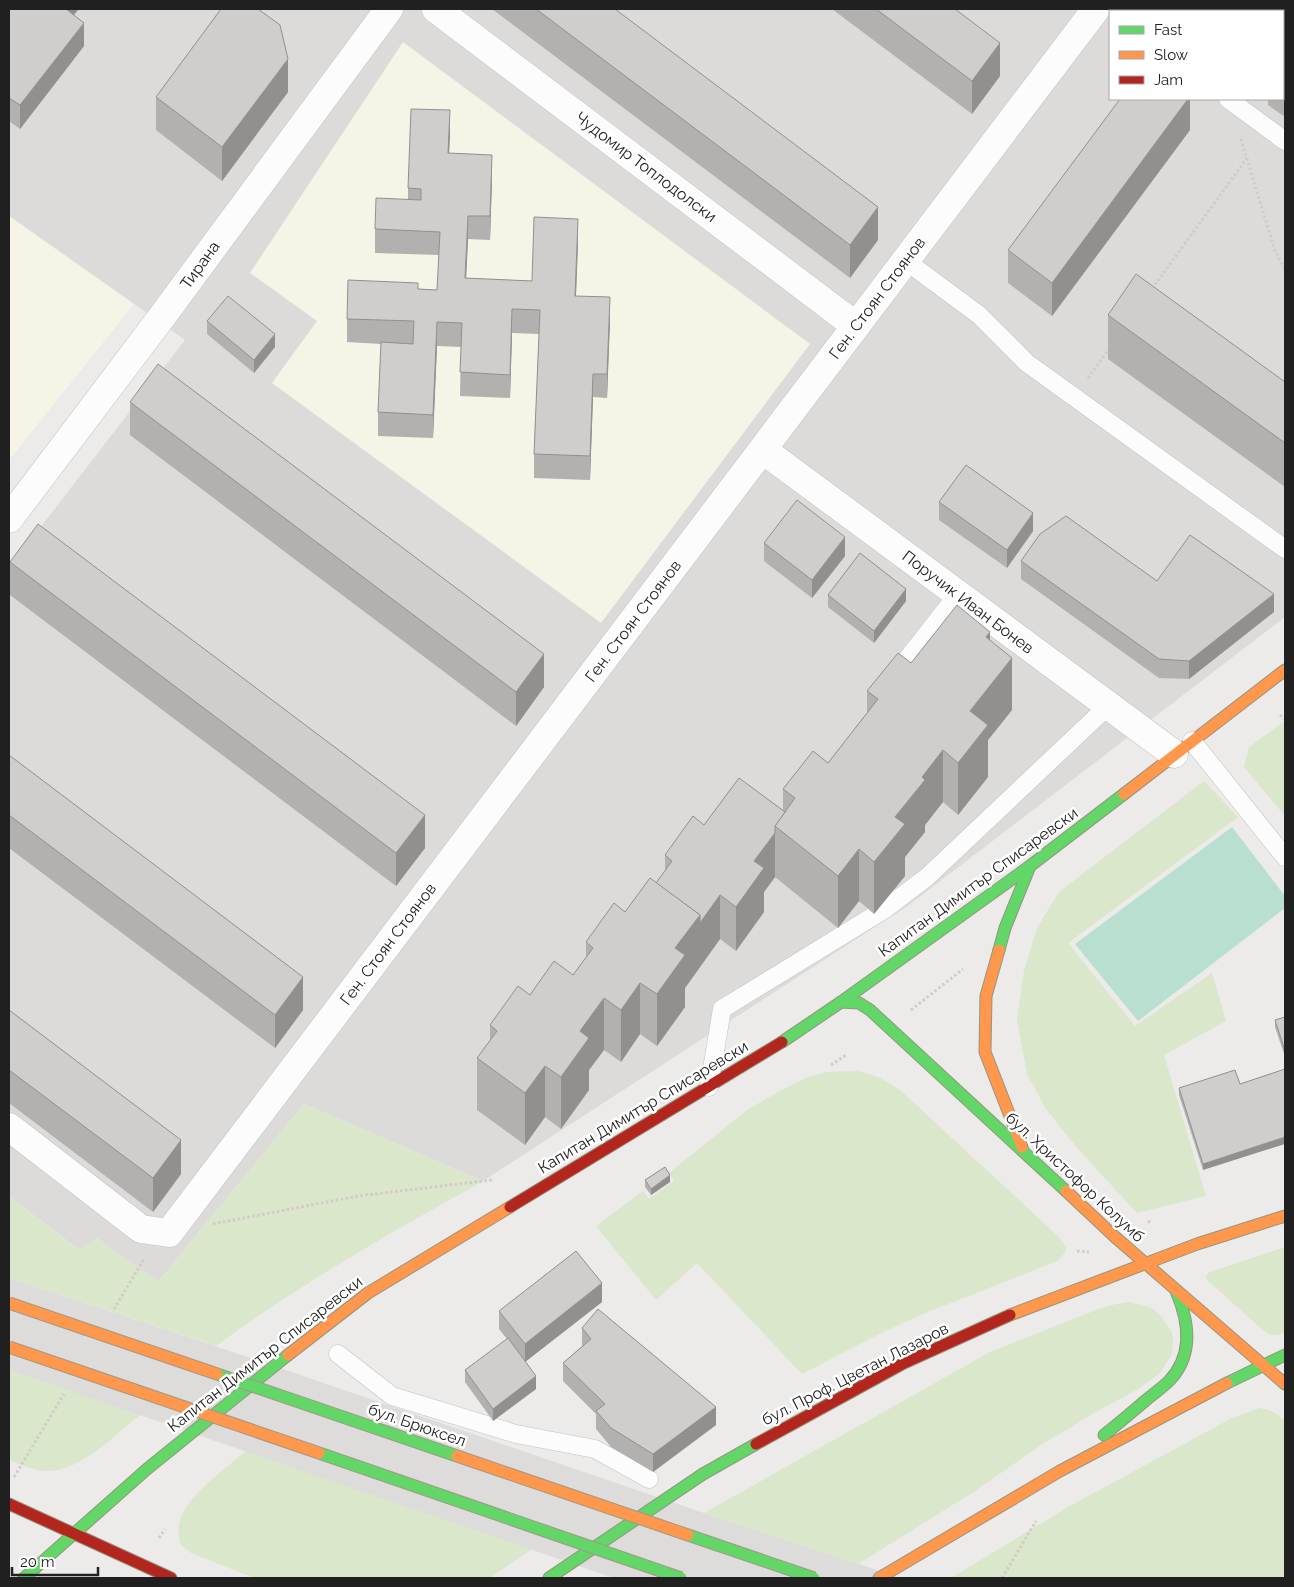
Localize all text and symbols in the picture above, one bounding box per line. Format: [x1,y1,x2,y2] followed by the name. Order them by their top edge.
[1109,10,1284,100] legend
[1154,21,1182,39] text: Fast
[1154,46,1188,64] text: Slow
[1154,71,1183,89] text: Jam
[572,108,720,226] street label: Чудомир Топлодолски
[825,233,929,363] street label: Ген. Стоян Стоянов
[176,237,224,293] street label: Тирана
[899,546,1037,658] street label: Поручик Иван Бонев
[581,556,685,686] street label: Ген. Стоян Стоянов
[875,803,1081,961] street label: Капитан Димитър Списаревски
[336,879,440,1009] street label: Ген. Стоян Стоянов
[534,1037,752,1177] street label: Капитан Димитър Списаревски
[1002,1108,1148,1246] street label: бул. Христофор Колумб
[164,1272,366,1436] street label: Капитан Димитър Списаревски
[759,1319,951,1429] street label: бул. Проф. Цветан Лазаров
[366,1399,468,1451] street label: бул. Брюксел
[12,1544,99,1576] scale bar
[20,1553,55,1571] text: 20 m

